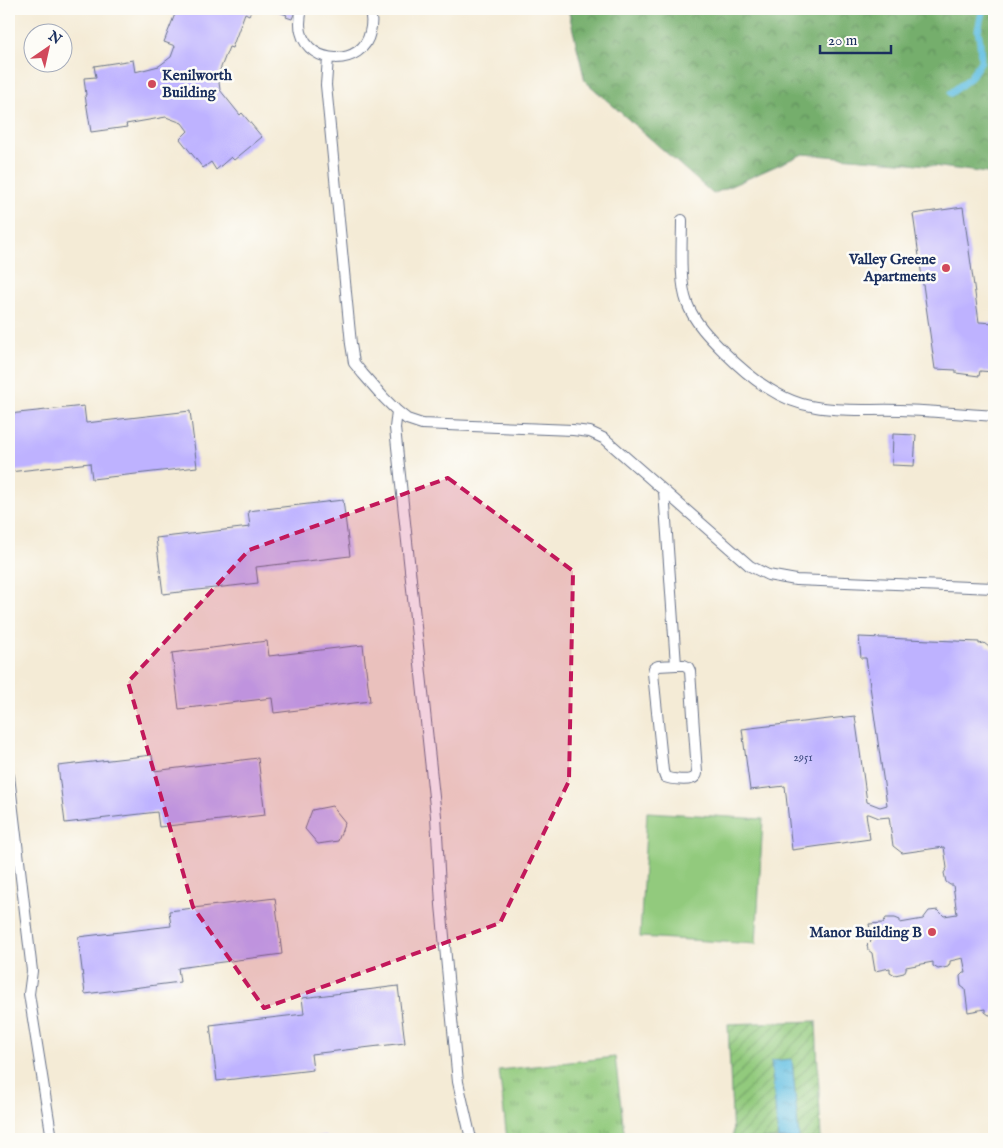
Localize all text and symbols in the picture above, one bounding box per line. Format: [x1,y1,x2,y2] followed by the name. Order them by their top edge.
[22,22,72,72] north arrow
[820,22,892,54] scale bar
[44,27,65,49] text: N
[828,31,858,50] text: 20 m
[162,66,233,102] place label: Kenilworth Building
[146,78,158,90] marker: Kenilworth Building
[848,250,937,286] place label: Valley Greene Apartments
[940,262,952,274] marker: Valley Greene Apartments
[793,750,813,765] house number: 2951
[809,923,922,942] place label: Manor Building B
[926,926,938,938] marker: Manor Building B

